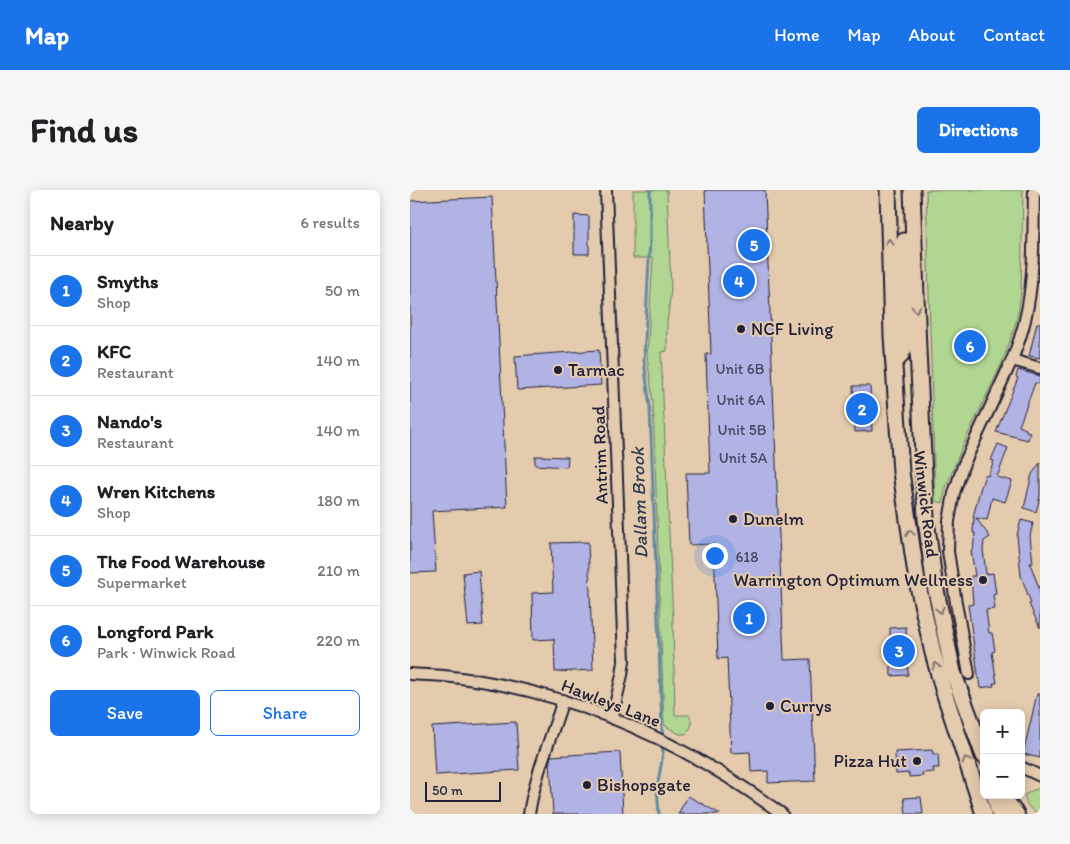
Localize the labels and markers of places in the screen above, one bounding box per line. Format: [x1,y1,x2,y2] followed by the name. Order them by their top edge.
[738,226,770,264] pin: 5
[723,262,755,300] pin: 4
[751,318,834,340] place label: NCF Living
[735,323,747,335] marker: NCF Living
[954,327,986,365] pin: 6
[568,359,625,381] place label: Tarmac
[552,364,564,376] marker: Tarmac
[846,390,878,428] pin: 2
[743,508,804,530] place label: Dunelm
[727,513,739,525] marker: Dunelm
[734,569,973,591] place label: Warrington Optimum Wellness
[977,574,989,586] marker: Warrington Optimum Wellness
[733,599,765,637] pin: 1
[883,632,915,670] pin: 3
[780,695,832,717] place label: Currys
[764,700,776,712] marker: Currys
[833,750,907,772] place label: Pizza Hut
[911,755,923,767] marker: Pizza Hut
[597,774,691,796] place label: Bishopsgate
[581,779,593,791] marker: Bishopsgate

